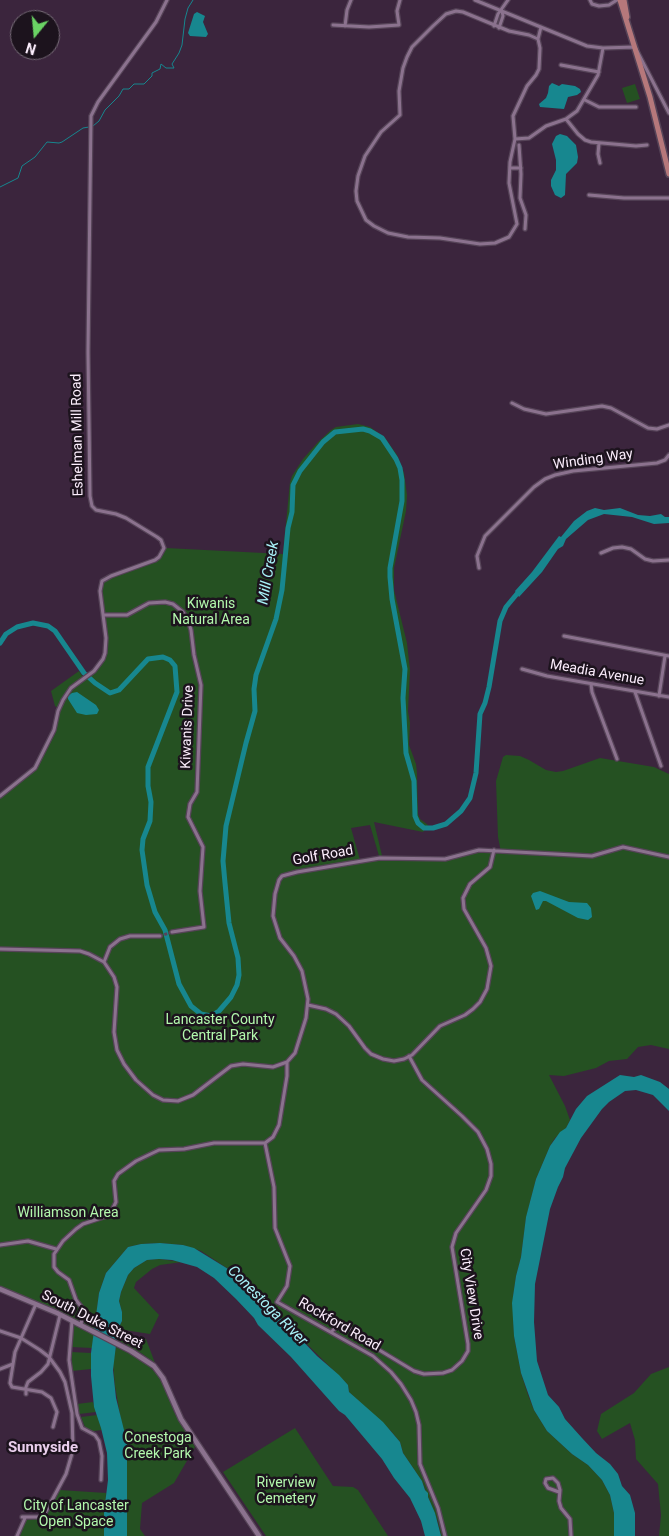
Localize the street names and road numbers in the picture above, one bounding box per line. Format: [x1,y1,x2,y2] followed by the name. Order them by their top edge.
[69,373,87,497] street label: Eshelman Mill Road
[552,446,634,474] street label: Winding Way
[549,656,645,690] street label: Meadia Avenue
[178,685,198,769] street label: Kiwanis Drive
[291,842,355,870] street label: Golf Road
[455,1247,487,1341] street label: City View Drive
[39,1287,145,1353] street label: South Duke Street
[295,1295,383,1355] street label: Rockford Road

